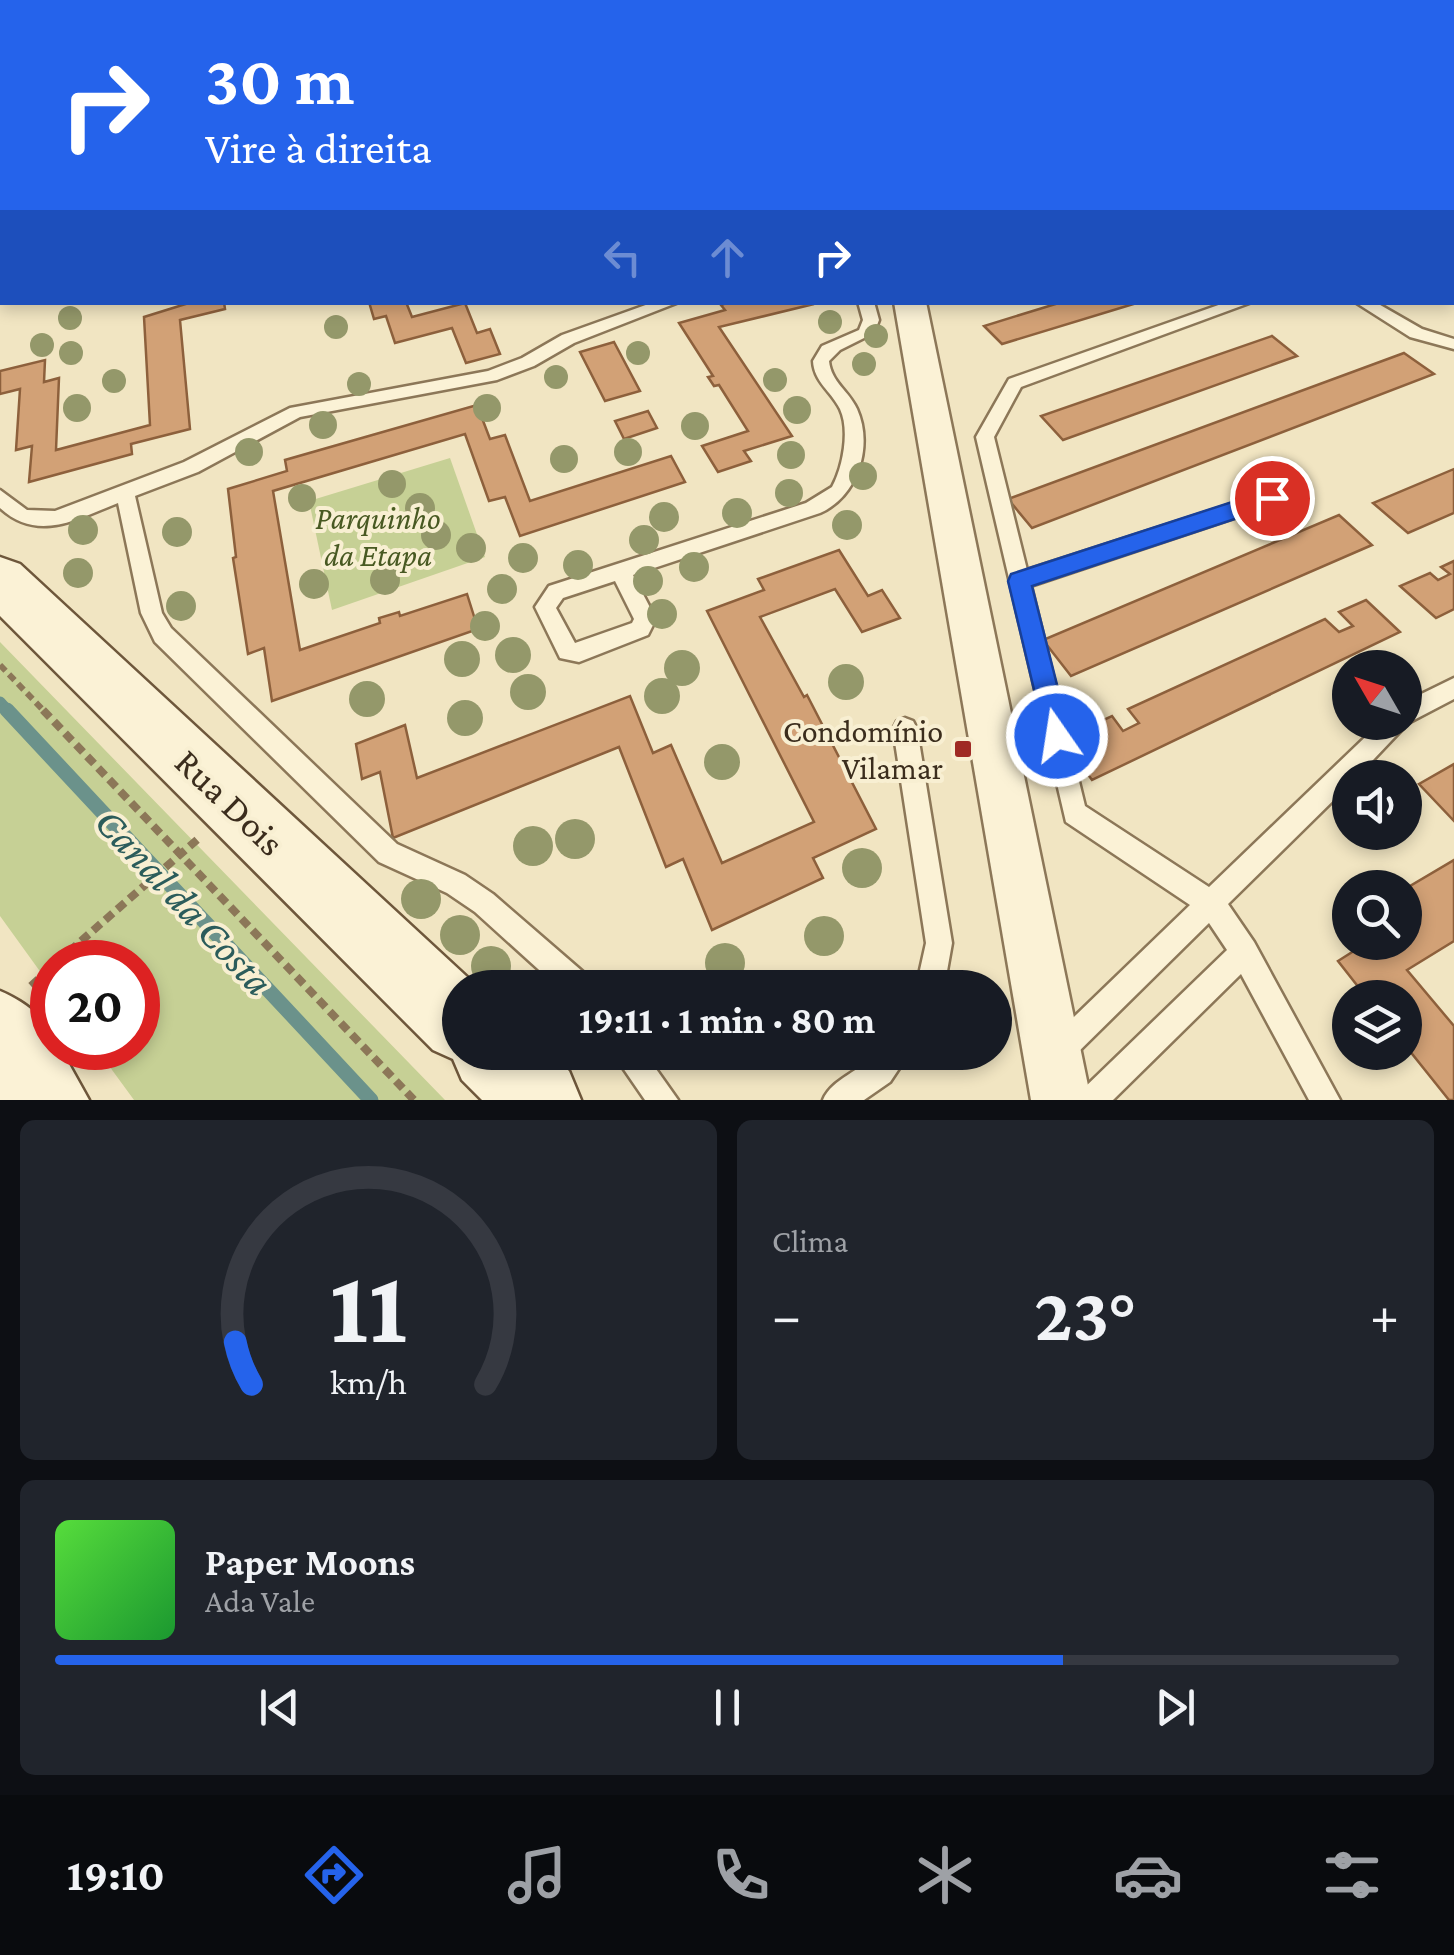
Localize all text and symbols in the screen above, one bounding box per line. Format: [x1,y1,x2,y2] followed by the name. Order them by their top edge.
[40,40,170,170] icon: right
[205,41,354,119] text: 30 m
[205,123,432,173] text: Vire à direita
[595,230,650,285] icon: left
[700,230,755,285] icon: ahead
[805,230,860,285] icon: right
[1230,456,1315,541] pin
[1245,471,1300,526] icon: arrive
[315,500,441,573] park label: Parquinho da Etapa
[1332,650,1422,740] north arrow
[1332,650,1422,1070] map controls
[1005,684,1109,788] position arrow
[783,713,943,786] place label: Condomínio Vilamar
[952,738,974,760] marker: Condomínio Vilamar
[167,740,293,864] street label: Rua Dois
[1332,760,1422,850] button: sound
[86,798,283,1005] water label: Canal da Costa
[1332,870,1422,960] button: search
[30,940,160,1070] speed limit sign: 20
[1332,980,1422,1070] button: layers
[579,999,875,1041] text: 19:11 · 1 min · 80 m
[772,1223,848,1259] text: Clima
[330,1249,407,1364] text: 11
[1034,1273,1137,1356] text: 23°
[772,1285,801,1346] text: −
[1370,1285,1399,1346] text: +
[330,1362,407,1402] text: km/h
[205,1541,415,1583] text: Paper Moons
[205,1583,315,1619] text: Ada Vale
[252,1680,307,1735] icon: previous
[700,1680,755,1735] icon: pause
[1148,1680,1203,1735] icon: next
[299,1840,369,1910] icon: directions
[502,1840,572,1910] icon: music
[706,1840,776,1910] icon: phone
[910,1840,980,1910] icon: climate
[1113,1840,1183,1910] icon: car
[1317,1840,1387,1910] icon: filters
[67,1850,165,1900] text: 19:10

